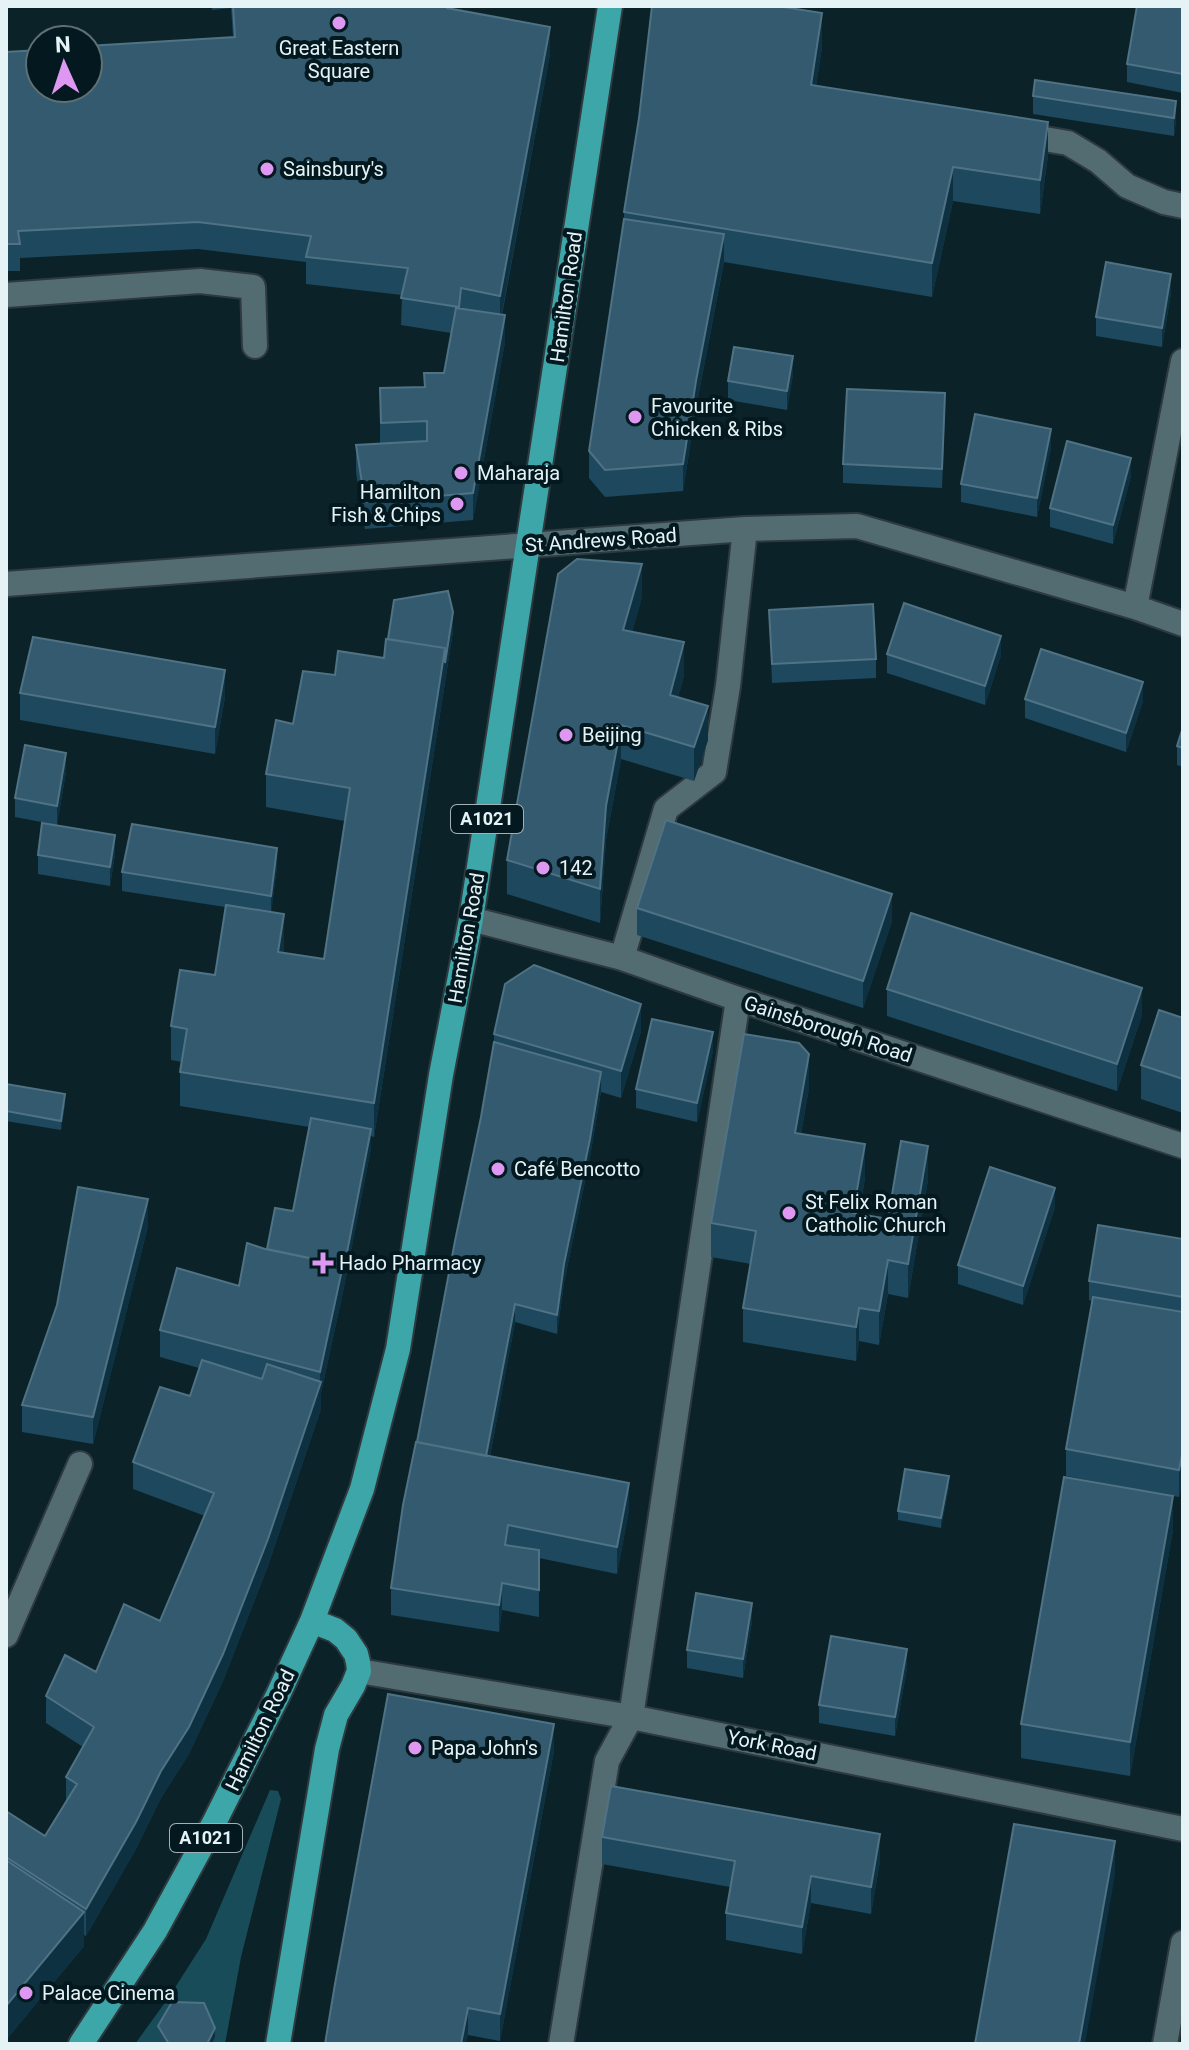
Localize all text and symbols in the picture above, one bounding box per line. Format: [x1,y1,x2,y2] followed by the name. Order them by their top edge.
[330,14,348,32] marker: Great Eastern Square
[24,24,104,104] north arrow
[55,32,71,57] text: N
[279,36,399,83] place label: Great Eastern Square
[283,157,384,181] place label: Sainsbury's
[258,160,276,178] marker: Sainsbury's
[545,230,587,364] street label: Hamilton Road
[651,394,783,441] place label: Favourite Chicken & Ribs
[626,408,644,426] marker: Favourite Chicken & Ribs
[477,461,560,485] place label: Maharaja
[452,464,470,482] marker: Maharaja
[331,480,441,527] place label: Hamilton Fish & Chips
[448,495,466,513] marker: Hamilton Fish & Chips
[524,523,678,557] street label: St Andrews Road
[582,723,642,747] place label: Beijing
[557,726,575,744] marker: Beijing
[451,805,523,833] road number: A1021
[559,856,593,880] place label: 142
[534,859,552,877] marker: 142
[443,871,489,1005] street label: Hamilton Road
[741,990,915,1068] street label: Gainsborough Road
[514,1157,640,1181] place label: Café Bencotto
[489,1160,507,1178] marker: Café Bencotto
[805,1190,946,1237] place label: St Felix Roman Catholic Church
[780,1204,798,1222] marker: St Felix Roman Catholic Church
[339,1251,482,1275] place label: Hado Pharmacy
[314,1254,332,1272] marker: Hado Pharmacy
[220,1665,300,1795] street label: Hamilton Road
[725,1725,819,1765] street label: York Road
[431,1736,538,1760] place label: Papa John's
[406,1739,424,1757] marker: Papa John's
[170,1824,242,1852] road number: A1021
[42,1981,175,2005] place label: Palace Cinema
[17,1984,35,2002] marker: Palace Cinema

